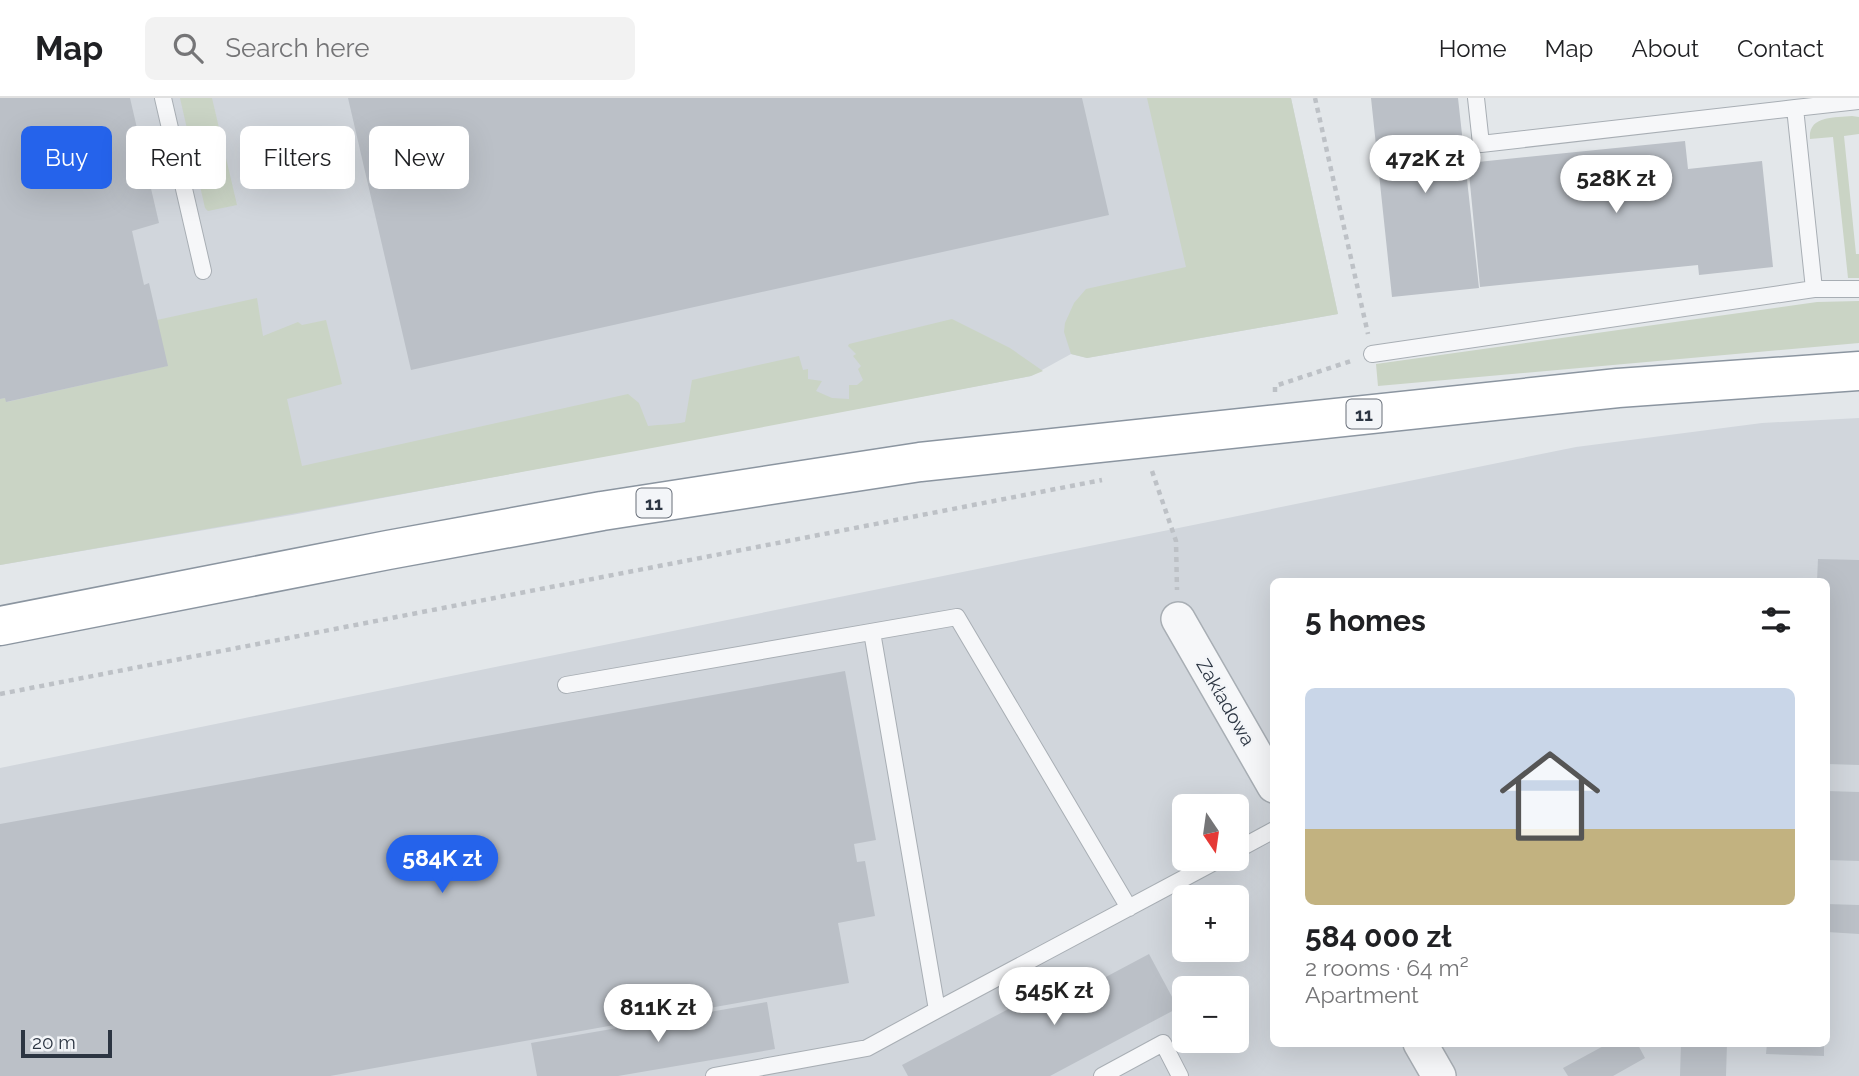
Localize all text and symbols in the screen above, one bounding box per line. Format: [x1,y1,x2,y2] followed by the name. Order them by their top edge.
[145,17,635,80] search box
[35,29,103,68] text: Map
[169,29,207,67] icon: search
[225,33,370,63] text: Search here
[1439,34,1507,63] text: Home
[1545,34,1593,63] text: Map
[1631,34,1699,63] text: About
[1737,34,1824,63] text: Contact
[21,126,112,189] chip: Buy
[126,126,226,189] chip: Rent
[240,126,355,189] chip: Filters
[369,126,469,189] chip: New
[1360,136,1490,195] pin: 472K zł
[1386,144,1464,171] text: 472K zł
[1551,156,1681,215] pin: 528K zł
[1576,164,1656,191] text: 528K zł
[1346,400,1382,428] road number: 11
[636,488,672,517] road number: 11
[1757,601,1795,639] icon: filters
[1305,603,1426,638] text: 5 homes
[1192,655,1260,749] street label: Zakładowa
[1487,733,1613,859] icon: home
[1172,794,1250,872] north arrow
[1172,794,1249,1053] map controls
[377,836,507,895] pin: 584K zł
[402,844,482,871] text: 584K zł
[1172,885,1249,962] button: +
[1305,919,1452,954] text: 584 000 zł
[1305,954,1469,981] text: 2 rooms · 64 m²
[989,968,1119,1027] pin: 545K zł
[1015,976,1093,1003] text: 545K zł
[1172,976,1249,1053] button: −
[1305,981,1419,1008] text: Apartment
[593,984,723,1044] pin: 811K zł
[620,993,696,1020] text: 811K zł
[21,1027,112,1059] scale bar
[32,1031,76,1053] text: 20 m

